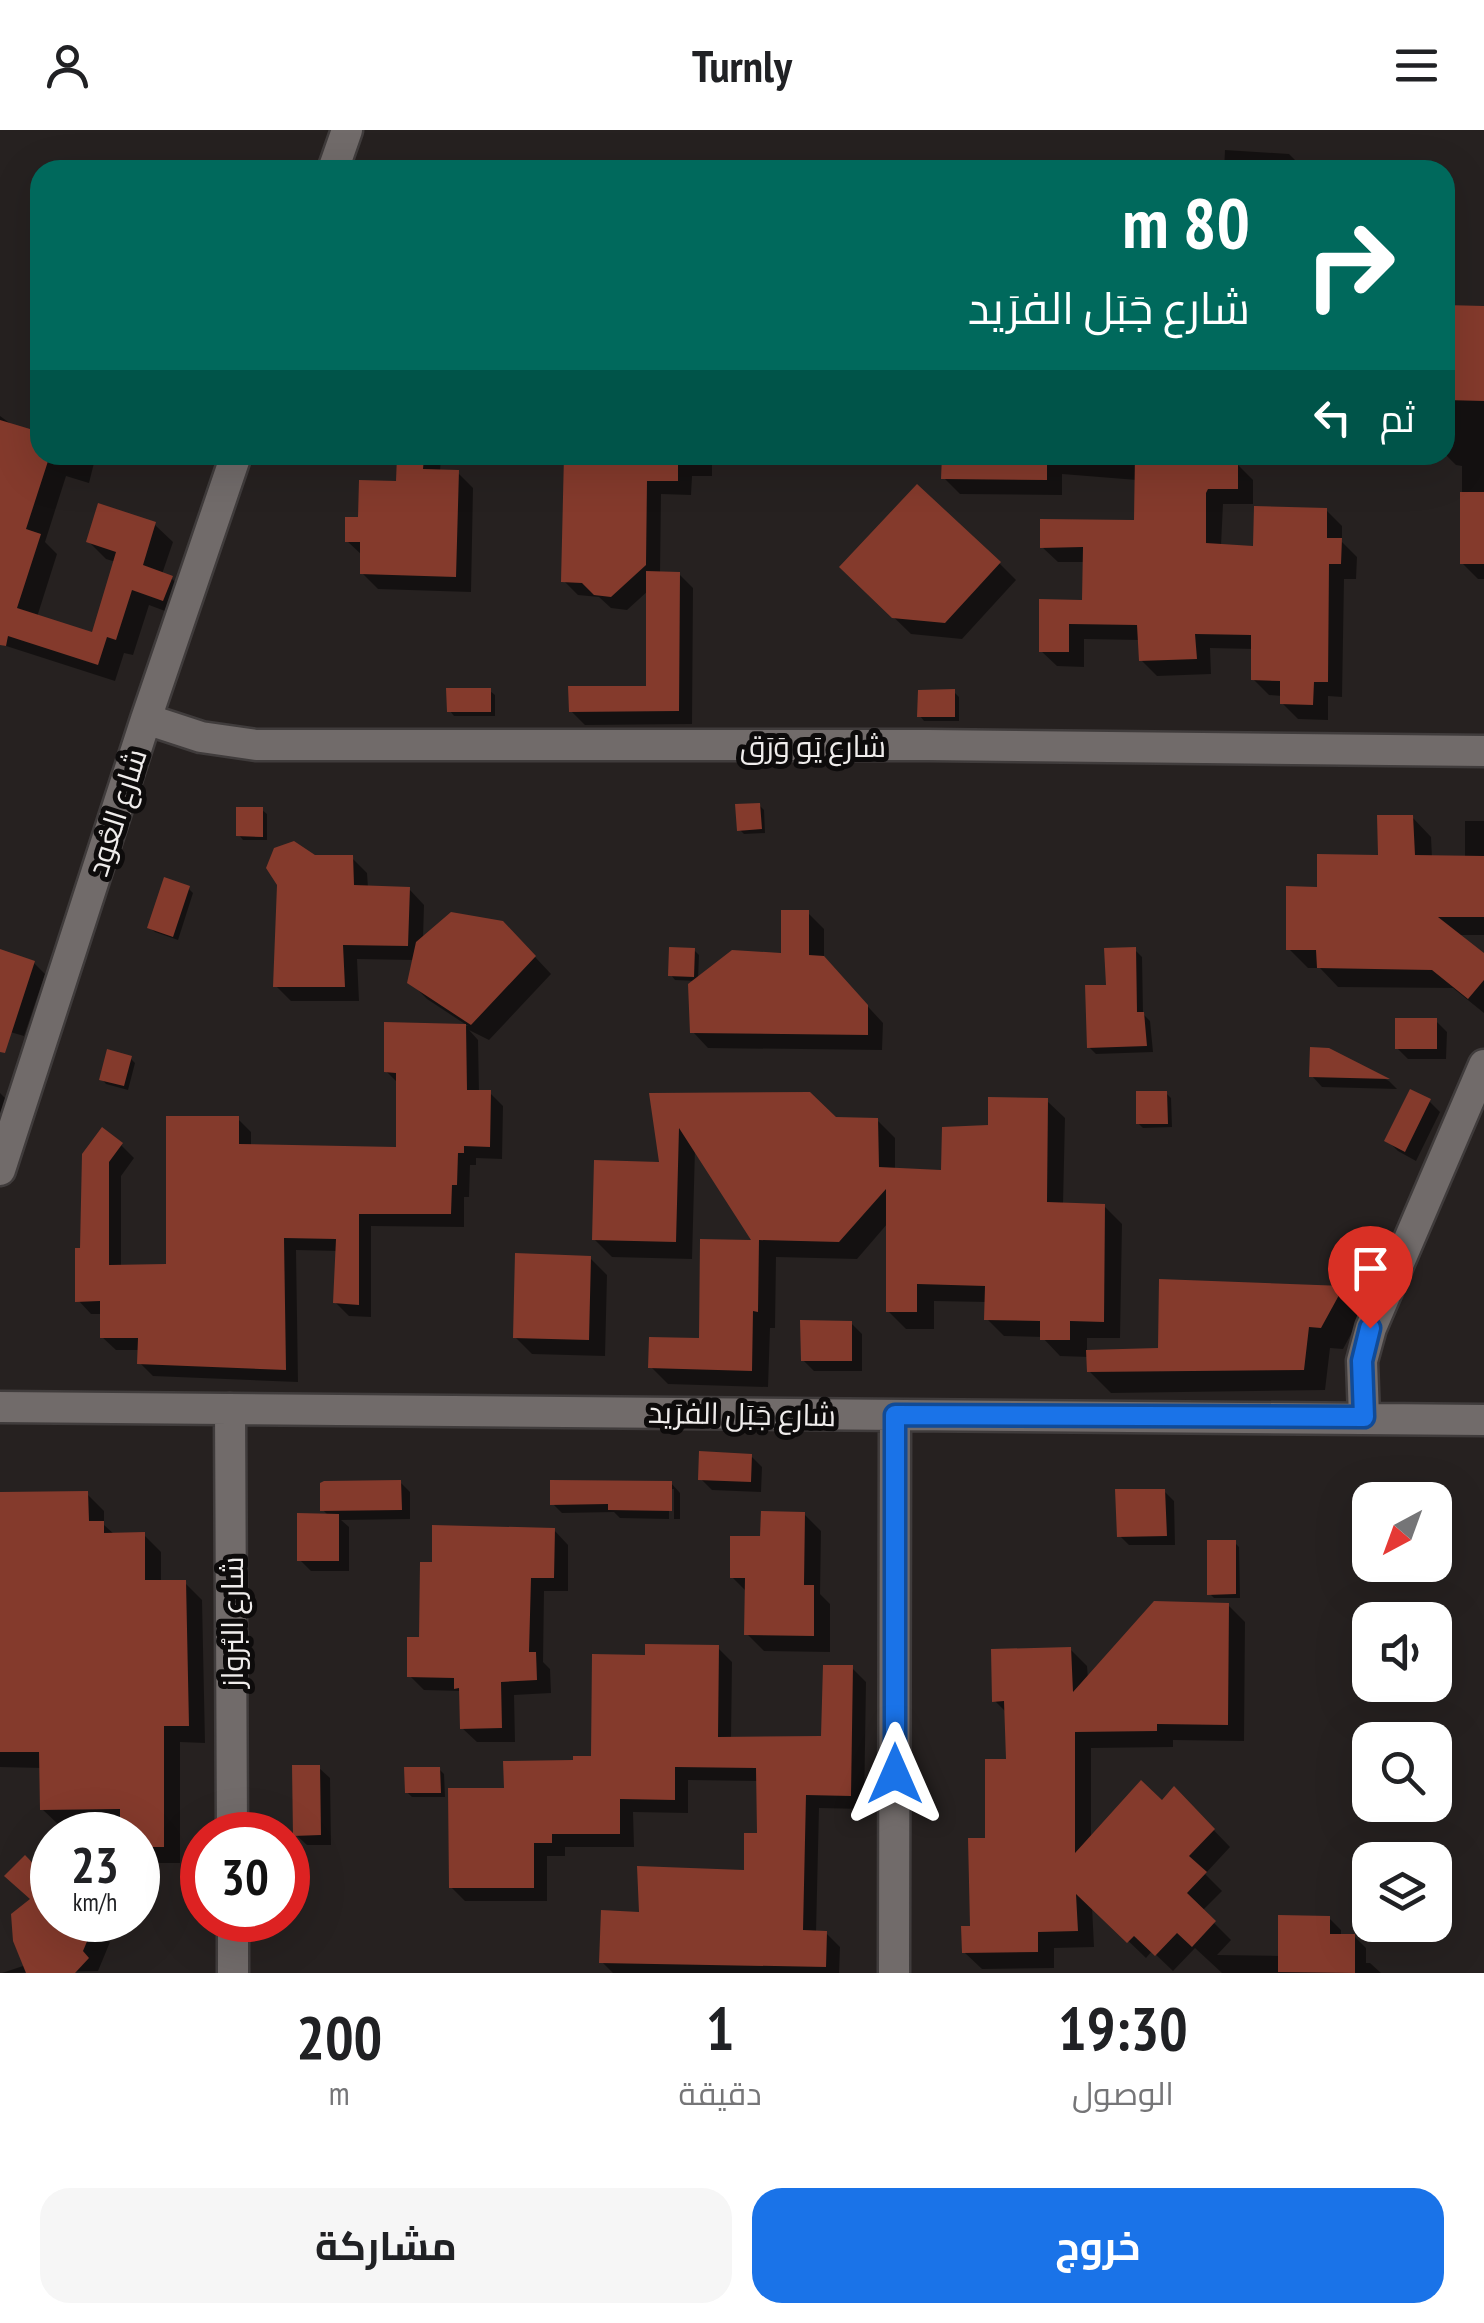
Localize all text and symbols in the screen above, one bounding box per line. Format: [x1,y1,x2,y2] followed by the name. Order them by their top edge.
[692,36,792,94] text: Turnly
[40,38,95,93] icon: person
[1389,38,1444,93] icon: menu
[1122,177,1250,267] text: 80 m
[1285,200,1415,330] icon: right
[968,278,1250,336] text: شارع جَبَل الفرَيد
[1305,390,1360,445] icon: left
[1380,393,1415,442] text: ثم
[740,726,886,767] street label: شارع يَو وَرَق
[77,743,157,881] street label: شارع العُود
[1328,1226,1413,1329] pin
[1343,1241,1398,1296] icon: arrive
[648,1392,836,1436] street label: شارع جَبَل الفرَيد
[1352,1482,1452,1582] north arrow
[1352,1482,1452,1942] map controls
[212,1557,253,1689] street label: شارع البُرواز
[1352,1602,1452,1702] button: sound
[843,1722,947,1826] position arrow
[1352,1722,1452,1822] button: search
[180,1812,310,1942] speed limit sign: 30
[71,1832,119,1897] text: 23
[1352,1842,1452,1942] button: layers
[73,1886,117,1918] text: km/h
[706,1989,734,2067] text: 1
[1058,1989,1188,2067] text: 19:30
[296,1998,382,2076] text: 200
[329,2072,350,2114] text: m
[679,2072,762,2114] text: دقيقة
[1072,2072,1174,2114] text: الوصول
[40,2188,732,2303] button: مشاركة
[752,2188,1444,2303] button: خروج

